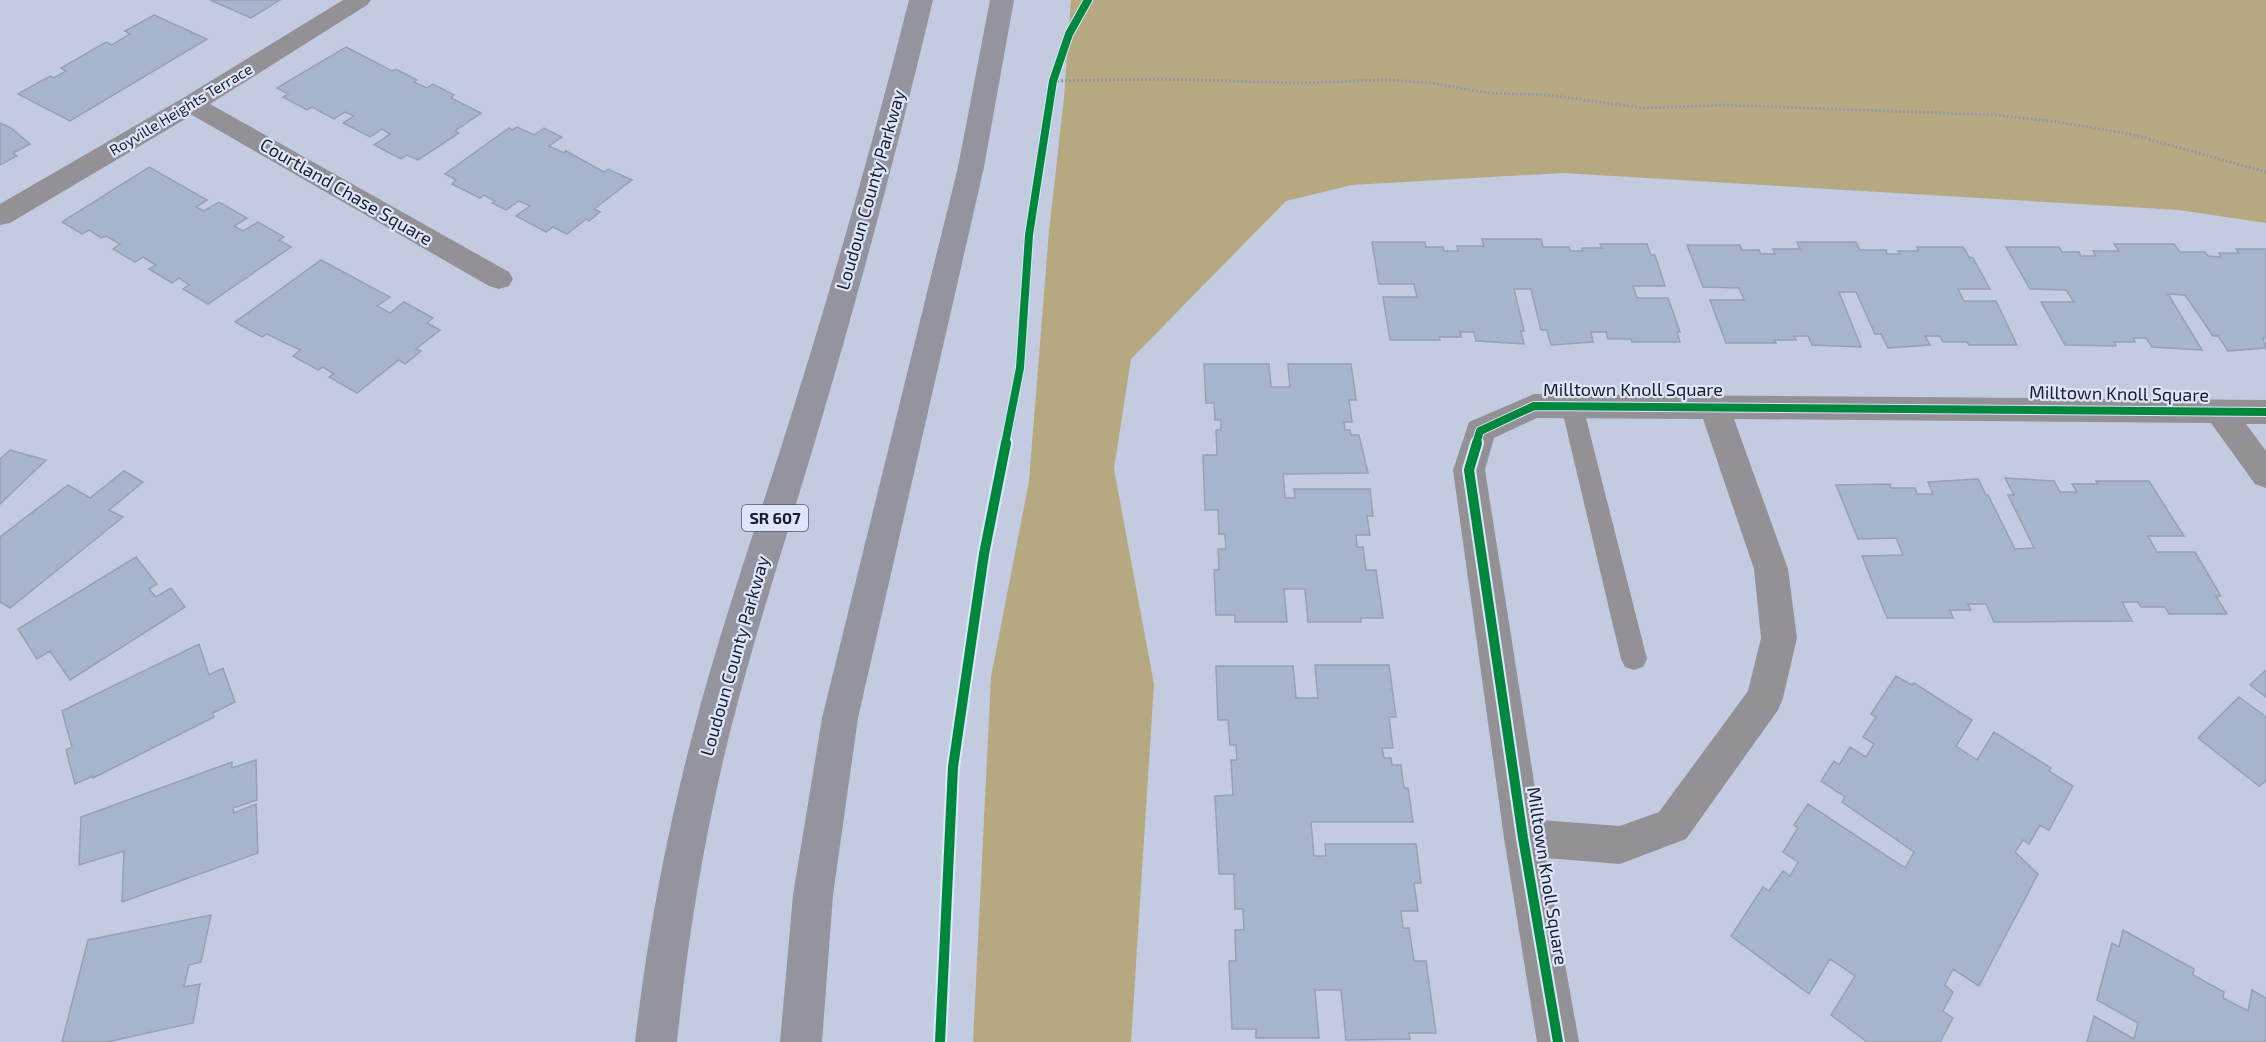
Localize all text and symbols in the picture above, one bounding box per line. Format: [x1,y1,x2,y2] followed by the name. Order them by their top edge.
[106,59,255,159] street label: Royville Heights Terrace
[831,87,909,292] street label: Loudoun County Parkway
[256,133,437,250] street label: Courtland Chase Square
[1543,378,1723,400] street label: Milltown Knoll Square
[2029,380,2209,406] street label: Milltown Knoll Square
[742,505,808,531] road number: SR 607
[695,553,773,758] street label: Loudoun County Parkway
[1523,785,1573,966] street label: Milltown Knoll Square

